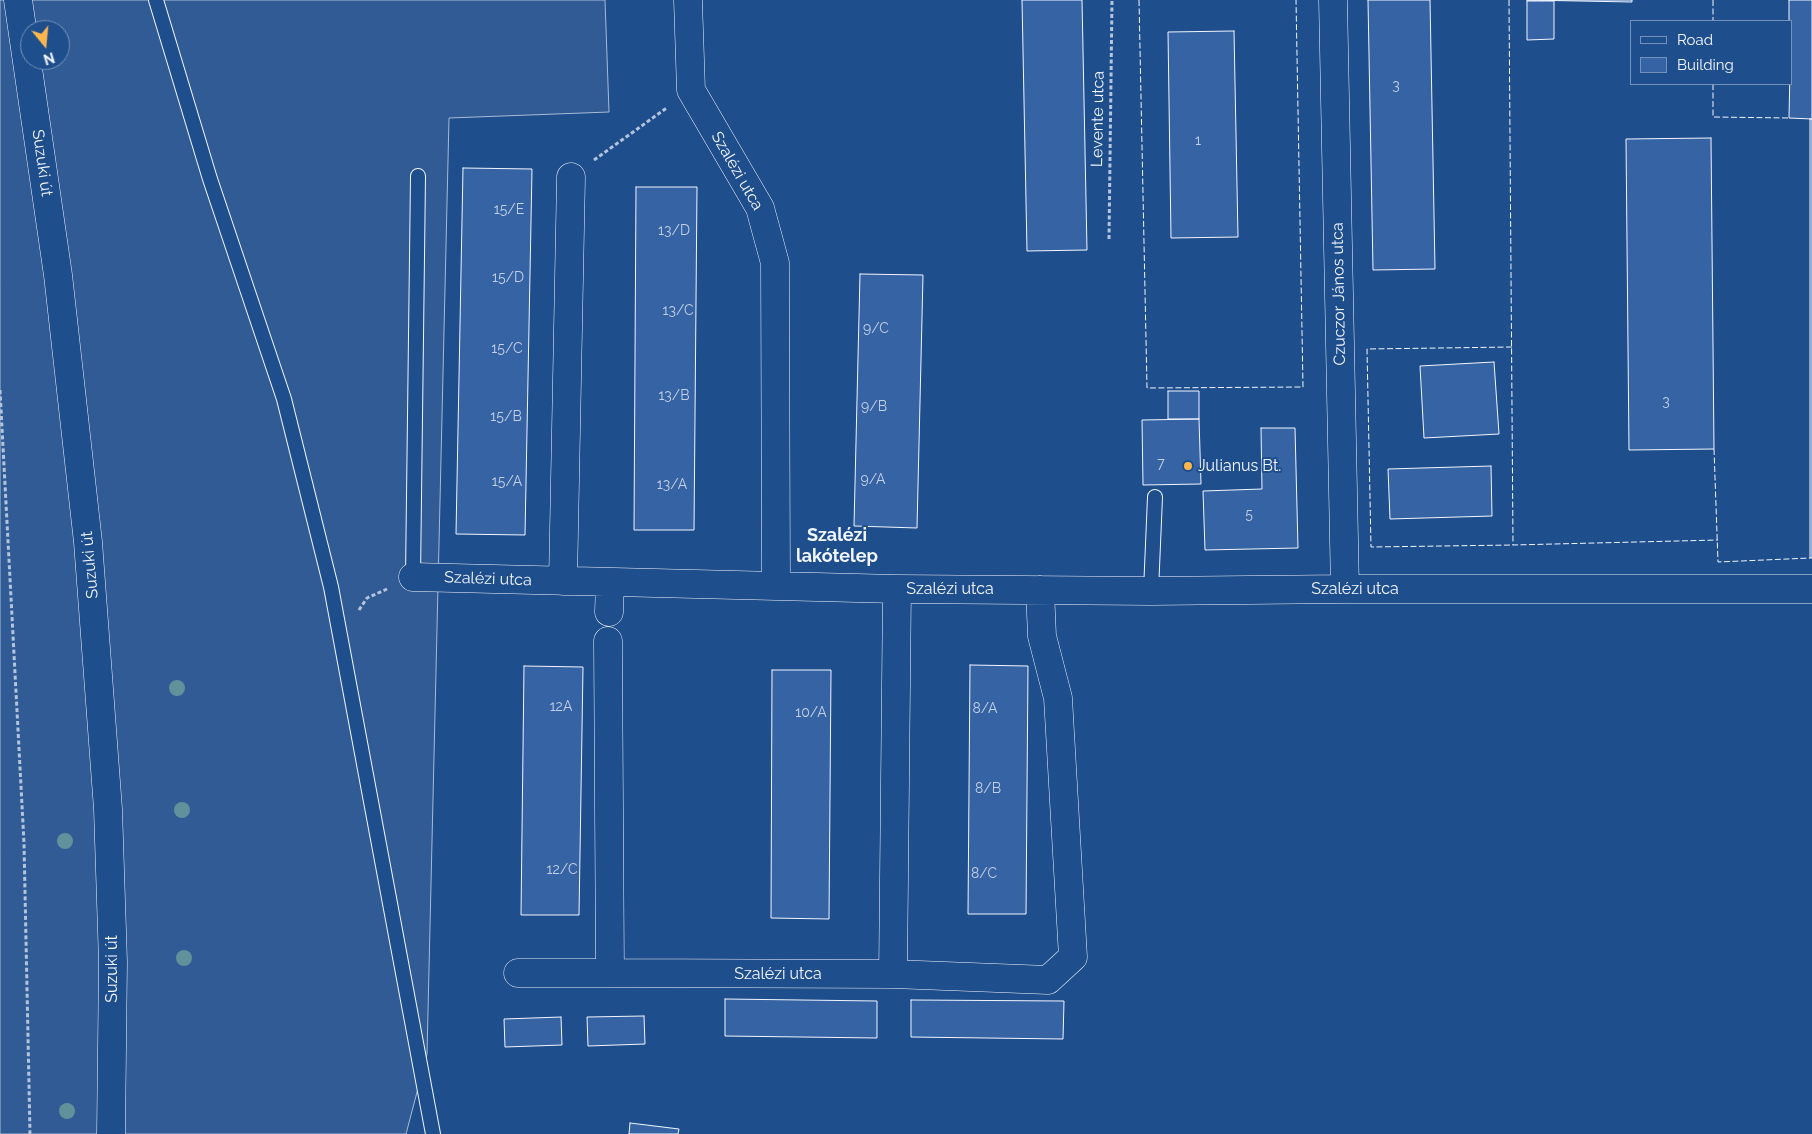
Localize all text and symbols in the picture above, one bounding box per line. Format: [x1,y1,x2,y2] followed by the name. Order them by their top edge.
[20,20,70,70] north arrow
[1630,20,1792,85] legend
[1677,31,1713,49] text: Road
[42,49,57,68] text: N
[1677,56,1734,74] text: Building
[1088,71,1108,167] street label: Levente utca
[1392,78,1400,94] house number: 3
[28,128,56,198] street label: Suzuki út
[707,128,767,214] street label: Szalézi utca
[1195,133,1201,149] house number: 1
[494,202,524,218] house number: 15/E
[1328,222,1350,366] street label: Czuczor János utca
[658,223,690,239] house number: 13/D
[492,270,524,286] house number: 15/D
[662,303,694,319] house number: 13/C
[863,321,889,337] house number: 9/C
[491,341,523,357] house number: 15/C
[658,388,690,404] house number: 13/B
[1662,394,1670,410] house number: 3
[861,399,887,415] house number: 9/B
[490,409,522,425] house number: 15/B
[1157,456,1165,472] house number: 7
[1198,456,1281,476] place label: Julianus Bt.
[1182,460,1194,472] marker: Julianus Bt.
[860,472,886,488] house number: 9/A
[492,474,522,490] house number: 15/A
[657,477,687,493] house number: 13/A
[1245,507,1253,523] house number: 5
[796,525,878,568] district label: Szalézi lakótelep
[77,531,103,599] street label: Suzuki út
[444,568,532,590] street label: Szalézi utca
[906,579,994,599] street label: Szalézi utca
[1311,579,1399,599] street label: Szalézi utca
[550,699,572,715] house number: 12A
[972,701,998,717] house number: 8/A
[795,705,827,721] house number: 10/A
[975,781,1001,797] house number: 8/B
[547,862,577,878] house number: 12/C
[971,866,997,882] house number: 8/C
[102,935,122,1003] street label: Suzuki út
[734,964,822,984] street label: Szalézi utca

